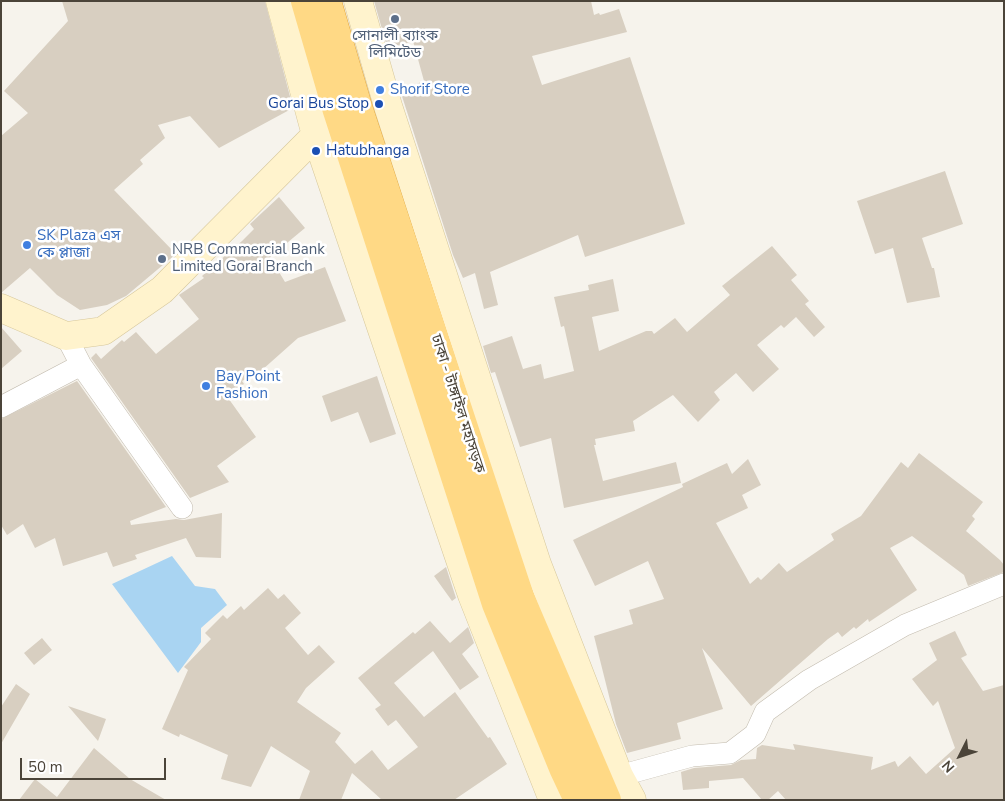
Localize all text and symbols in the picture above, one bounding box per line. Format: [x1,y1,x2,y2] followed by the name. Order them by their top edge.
[389,13,401,25] marker: সোনালী ব্যাংক লিমিটেড
[352,27,438,62] place label: সোনালী ব্যাংক লিমিটেড
[390,81,470,99] place label: Shorif Store
[374,84,386,96] marker: Shorif Store
[268,95,369,113] place label: Gorai Bus Stop
[373,98,385,110] marker: Gorai Bus Stop
[326,142,410,160] place label: Hatubhanga
[310,145,322,157] marker: Hatubhanga
[37,227,120,262] place label: SK Plaza এস কে প্লাজা
[21,239,33,251] marker: SK Plaza এস কে প্লাজা
[172,241,325,276] place label: NRB Commercial Bank Limited Gorai Branch
[156,253,168,265] marker: NRB Commercial Bank Limited Gorai Branch
[426,332,488,476] street label: ঢাকা - টাঙ্গাইল মহাসড়ক
[216,368,280,403] place label: Bay Point Fashion
[200,380,212,392] marker: Bay Point Fashion
[935,731,985,781] north arrow
[22,748,169,780] scale bar
[938,756,959,776] text: N
[28,757,63,777] text: 50 m

